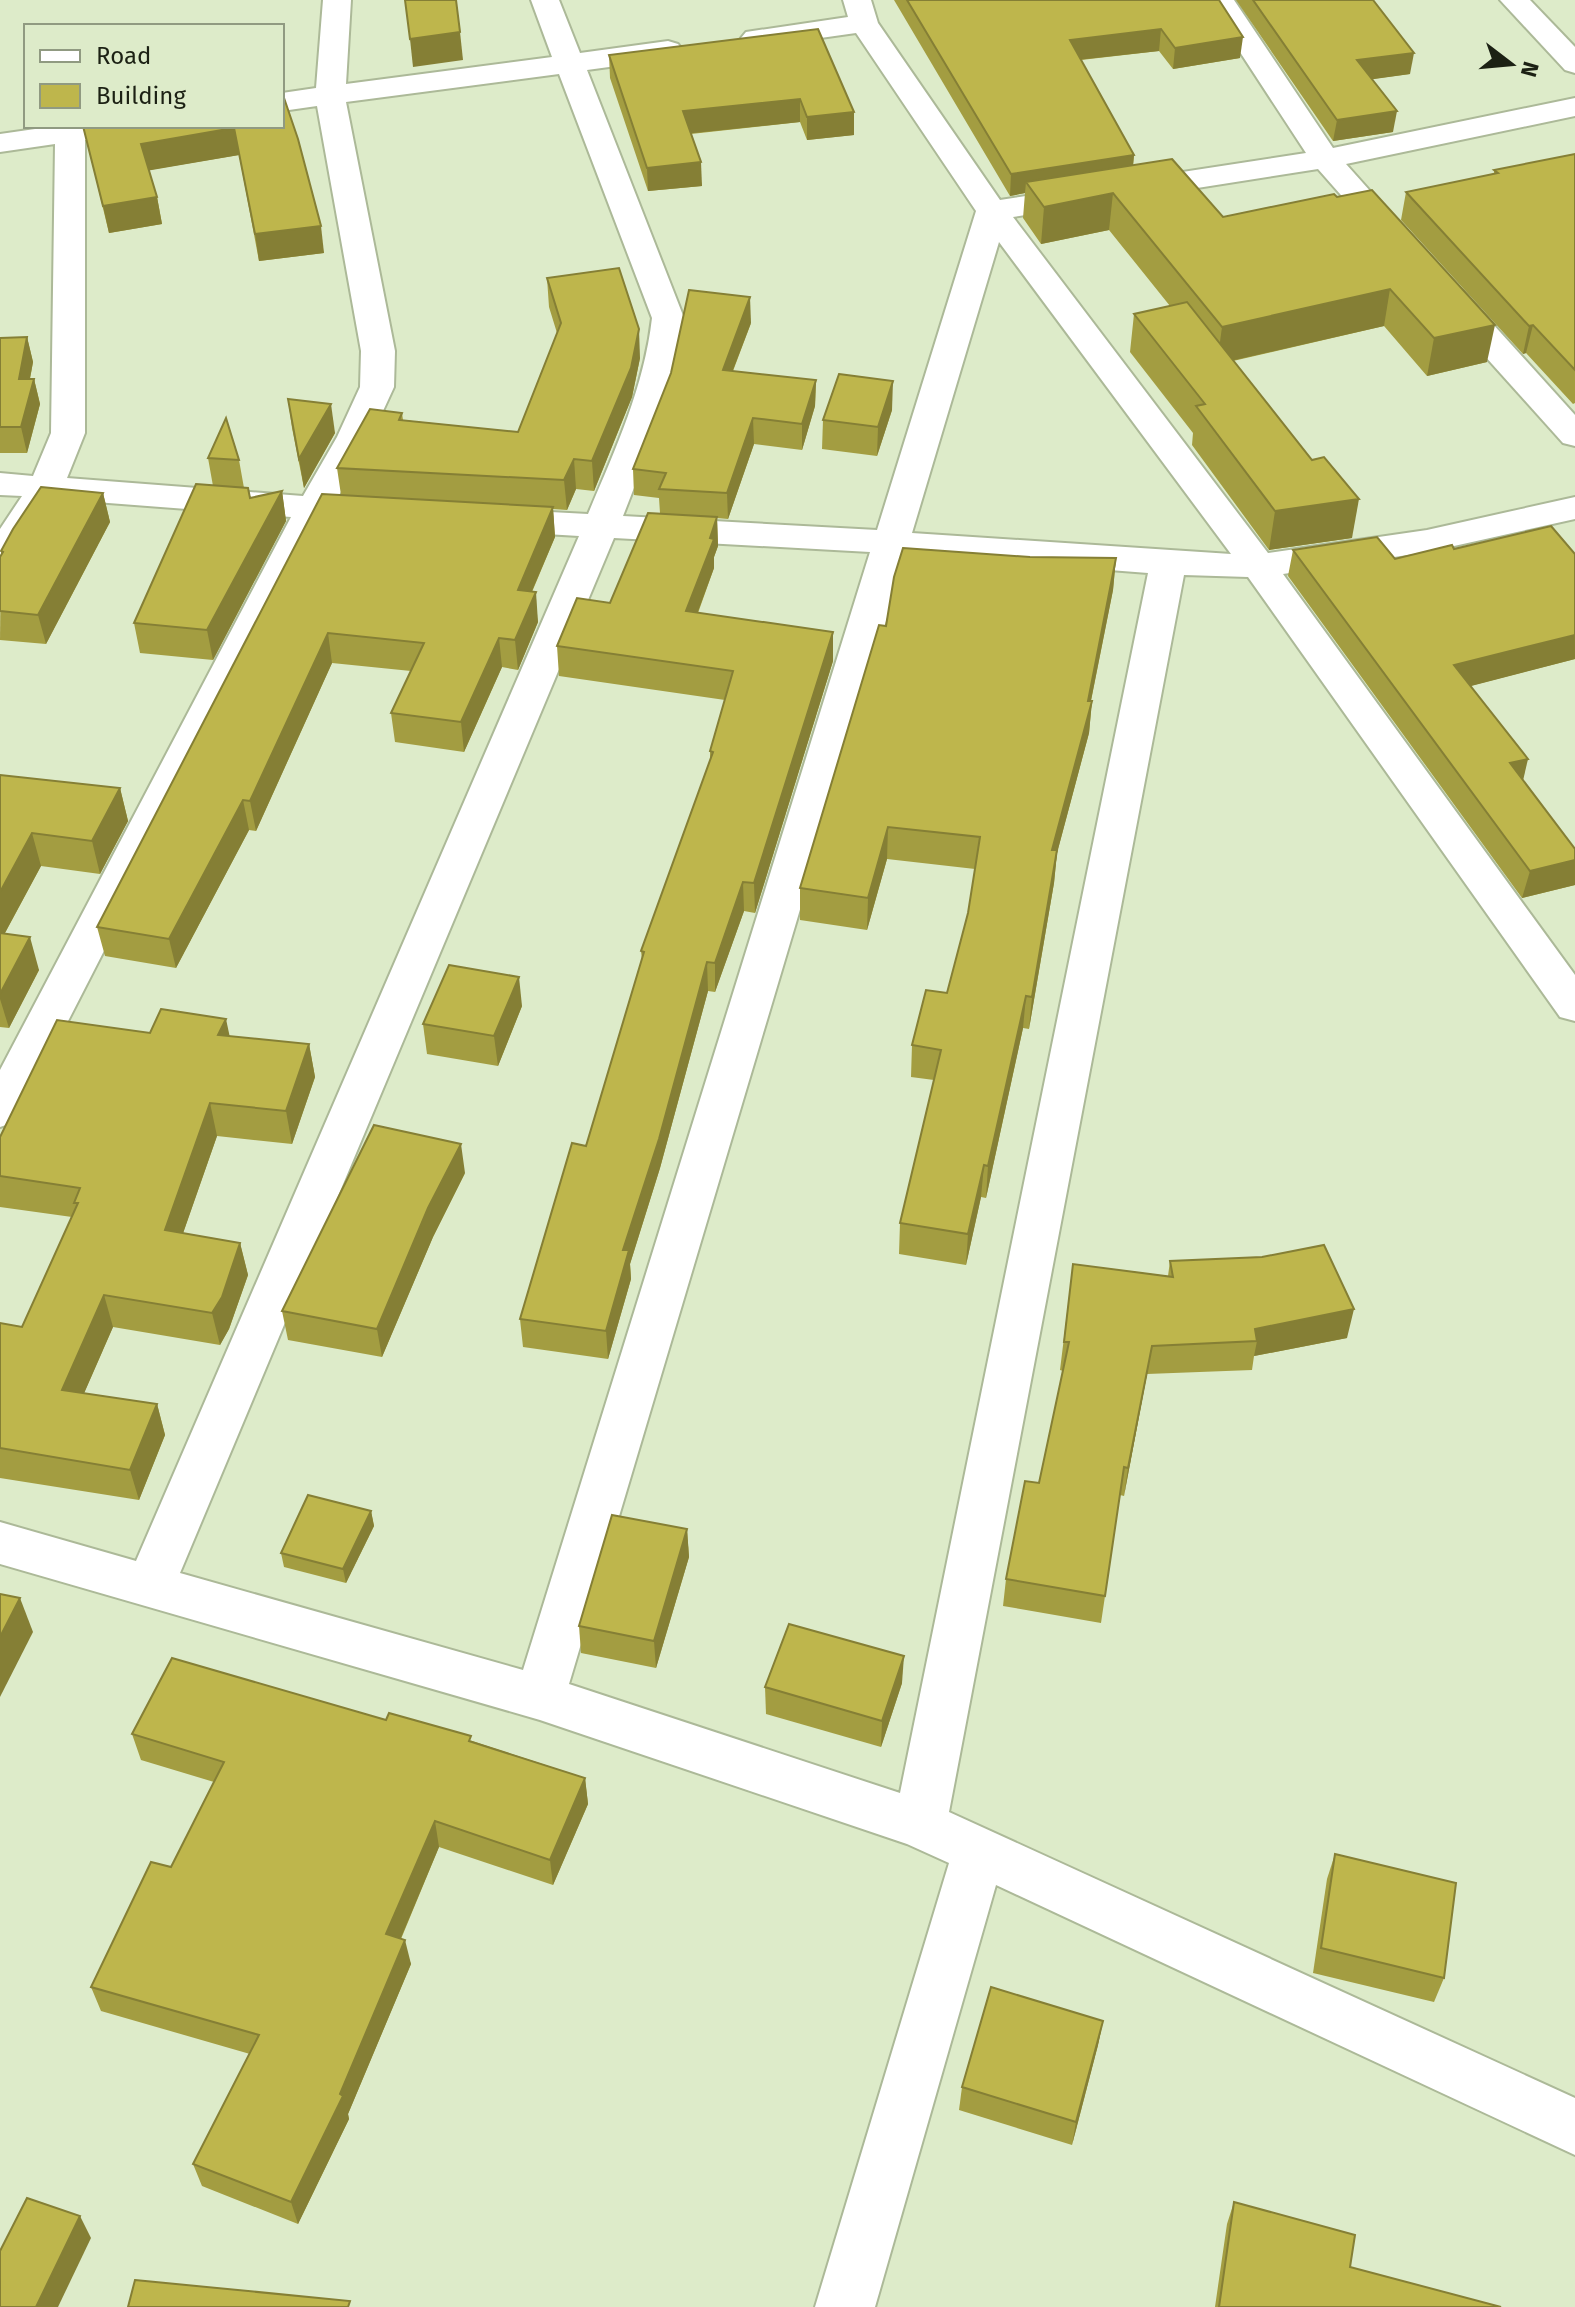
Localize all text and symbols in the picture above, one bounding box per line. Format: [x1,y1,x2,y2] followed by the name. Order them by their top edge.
[24,24,284,128] legend
[1471,24,1551,104] north arrow
[96,42,151,70] text: Road
[1515,59,1545,80] text: N
[96,82,186,110] text: Building

